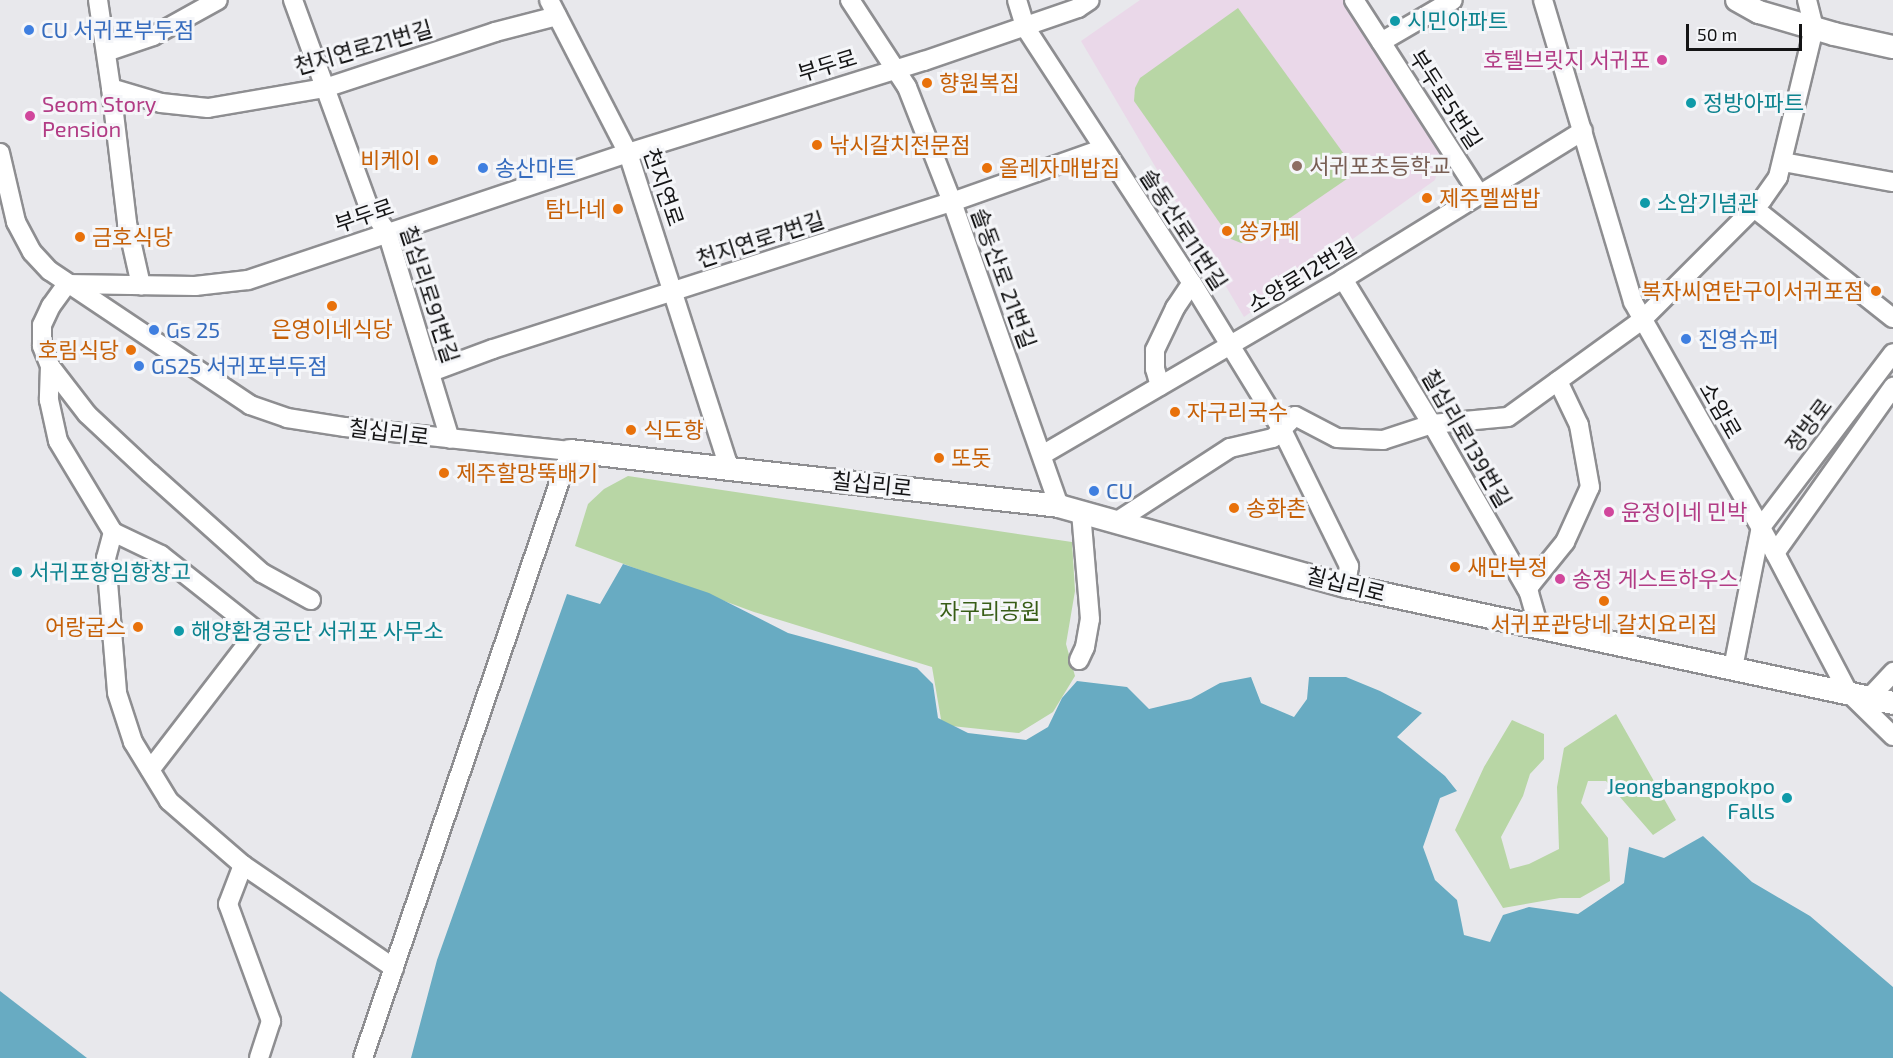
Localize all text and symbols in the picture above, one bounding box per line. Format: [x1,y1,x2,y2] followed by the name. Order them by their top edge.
[1407,8,1508,34] place label: 시민아파트
[1689,12,1804,50] scale bar
[1388,14,1402,28] marker: 시민아파트
[291,15,435,79] street label: 천지연로21번길
[41,17,195,43] place label: CU 서귀포부두점
[22,23,36,37] marker: CU 서귀포부두점
[1697,23,1737,45] text: 50 m
[794,44,860,86] street label: 부두로
[1404,44,1488,154] street label: 부두로5번길
[1483,47,1650,73] place label: 호텔브릿지 서귀포
[1655,53,1669,67] marker: 호텔브릿지 서귀포
[939,70,1020,96] place label: 향원복집
[920,76,934,90] marker: 향원복집
[42,90,156,142] place label: Seom Story Pension
[1703,90,1804,116] place label: 정방아파트
[1684,96,1698,110] marker: 정방아파트
[23,109,37,123] marker: Seom Story Pension
[829,132,971,158] place label: 낚시갈치전문점
[810,138,824,152] marker: 낚시갈치전문점
[638,144,690,230] street label: 천지연로
[360,147,421,173] place label: 비케이
[426,153,440,167] marker: 비케이
[1309,153,1451,179] place label: 서귀포초등학교
[495,155,576,181] place label: 송산마트
[999,155,1120,181] place label: 올레자매밥집
[1290,159,1304,173] marker: 서귀포초등학교
[476,161,490,175] marker: 송산마트
[980,161,994,175] marker: 올레자매밥집
[1135,164,1233,294] street label: 솔동산로11번길
[1439,185,1540,211] place label: 제주멜쌈밥
[1657,190,1758,216] place label: 소암기념관
[1420,191,1434,205] marker: 제주멜쌈밥
[331,193,397,237] street label: 부두로
[545,196,606,222] place label: 탐나네
[1638,196,1652,210] marker: 소암기념관
[611,202,625,216] marker: 탐나네
[966,204,1042,352] street label: 솔동산로 21번길
[693,206,827,272] street label: 천지연로7번길
[1239,218,1300,244] place label: 쏭카페
[395,222,465,366] street label: 칠십리로91번길
[92,224,173,250] place label: 금호식당
[1220,224,1234,238] marker: 쏭카페
[73,230,87,244] marker: 금호식당
[1243,232,1361,318] street label: 소양로12번길
[1641,278,1864,304] place label: 복자씨연탄구이서귀포점
[1869,284,1883,298] marker: 복자씨연탄구이서귀포점
[325,299,339,313] marker: 은영이네식당
[271,316,393,342] place label: 은영이네식당
[166,317,220,343] place label: Gs 25
[147,323,161,337] marker: Gs 25
[1698,326,1779,352] place label: 진영슈퍼
[1679,332,1693,346] marker: 진영슈퍼
[38,337,119,363] place label: 호림식당
[124,343,138,357] marker: 호림식당
[151,353,328,379] place label: GS25 서귀포부두점
[132,359,146,373] marker: GS25 서귀포부두점
[1417,364,1517,512] street label: 칠십리로139번길
[1694,377,1748,443] street label: 소암로
[1779,393,1837,457] street label: 정방로
[1187,399,1288,425] place label: 자구리국수
[1168,405,1182,419] marker: 자구리국수
[347,414,431,450] street label: 칠십리로
[643,417,704,443] place label: 식도향
[624,423,638,437] marker: 식도향
[951,445,991,471] place label: 또돗
[932,451,946,465] marker: 또돗
[456,460,598,486] place label: 제주할망뚝배기
[437,466,451,480] marker: 제주할망뚝배기
[830,467,914,501] street label: 칠십리로
[1106,478,1133,504] place label: CU
[1087,484,1101,498] marker: CU
[1246,495,1307,521] place label: 송화촌
[1621,499,1747,525] place label: 윤정이네 민박
[1227,501,1241,515] marker: 송화촌
[1602,505,1616,519] marker: 윤정이네 민박
[1467,554,1548,580] place label: 새만부정
[29,559,191,585] place label: 서귀포항임항창고
[1448,560,1462,574] marker: 새만부정
[1304,561,1388,607] street label: 칠십리로
[10,565,24,579] marker: 서귀포항임항창고
[1572,566,1739,592] place label: 송정 게스트하우스
[1553,572,1567,586] marker: 송정 게스트하우스
[1597,594,1611,608] marker: 서귀포관당네 갈치요리집
[939,598,1041,624] park label: 자구리공원
[1490,611,1718,637] place label: 서귀포관당네 갈치요리집
[45,614,126,640] place label: 어랑굽스
[191,618,444,644] place label: 해양환경공단 서귀포 사무소
[131,620,145,634] marker: 어랑굽스
[172,624,186,638] marker: 해양환경공단 서귀포 사무소
[1607,772,1775,824] place label: Jeongbangpokpo Falls
[1780,791,1794,805] marker: Jeongbangpokpo Falls

